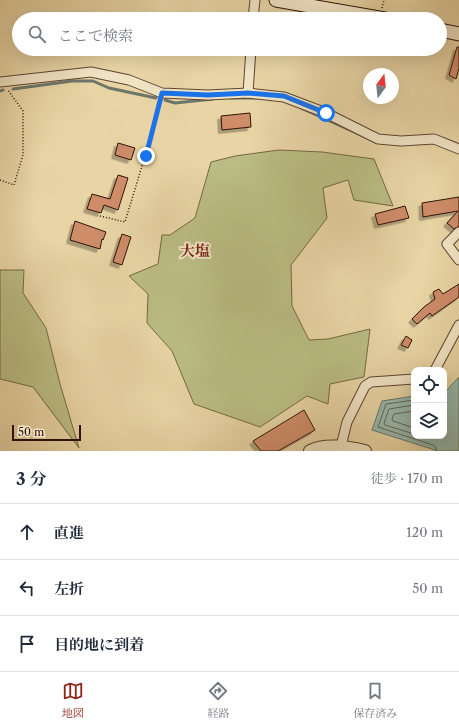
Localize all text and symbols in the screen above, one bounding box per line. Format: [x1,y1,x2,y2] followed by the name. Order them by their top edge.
[12,12,447,56] search box
[26,23,48,45] icon: search
[58,26,133,45] text: ここで検索
[363,68,399,104] north arrow
[317,104,335,122] route start
[137,147,155,165] route end
[180,241,210,260] district label: 大塩
[411,367,447,439] map controls
[411,367,447,403] button: locate
[411,403,447,439] button: layers
[12,423,81,442] scale bar
[18,425,44,439] text: 50 m
[16,469,47,489] text: 3 分
[371,470,443,486] text: 徒歩 · 170 m
[16,521,38,543] icon: ahead
[54,523,84,542] text: 直進
[406,524,443,540] text: 120 m
[16,577,38,599] icon: left
[54,579,84,598] text: 左折
[412,580,443,596] text: 50 m
[16,633,38,655] icon: arrive
[54,635,144,654] text: 目的地に到着
[62,680,84,720] tab: 地図
[207,680,229,720] tab: 経路
[353,680,397,720] tab: 保存済み

